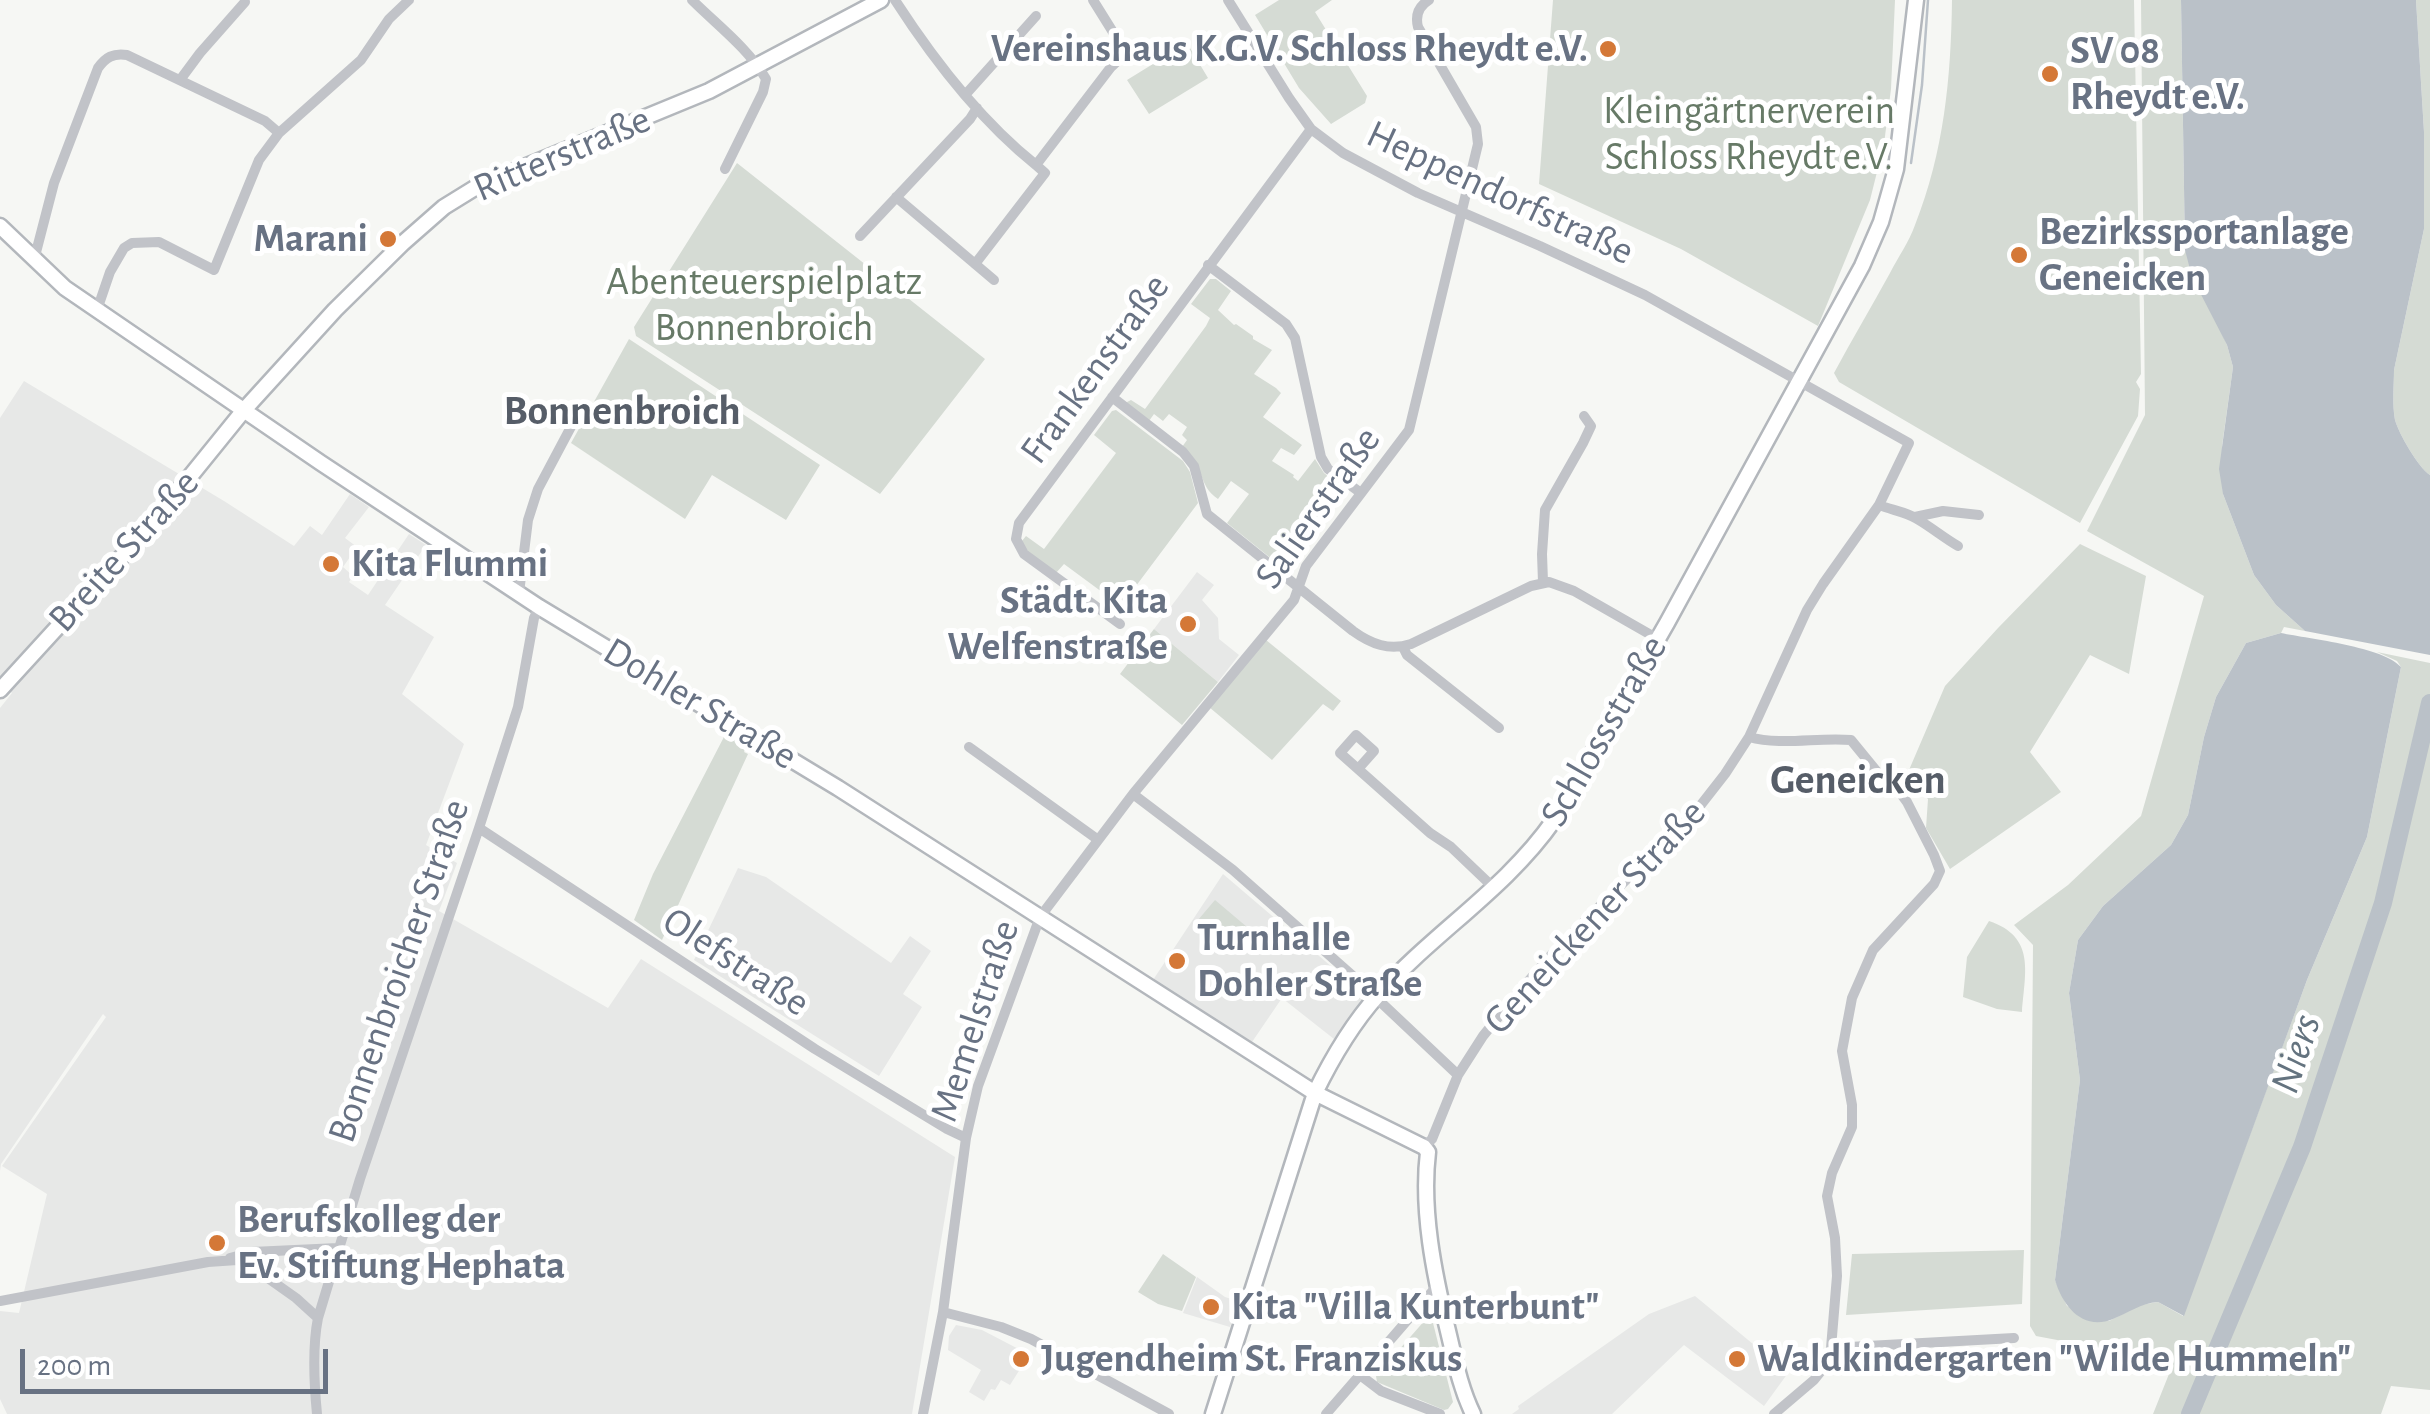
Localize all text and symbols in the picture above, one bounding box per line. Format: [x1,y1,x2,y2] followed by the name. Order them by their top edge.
[991,25,1588,73] place label: Vereinshaus K.G.V. Schloss Rheydt e.V.
[2070,27,2245,121] place label: SV 08 Rheydt e.V.
[1597,38,1619,60] marker: Vereinshaus K.G.V. Schloss Rheydt e.V.
[2039,63,2061,85] marker: SV 08 Rheydt e.V.
[1603,87,1895,181] park label: Kleingärtnerverein Schloss Rheydt e.V.
[466,95,658,213] street label: Ritterstraße
[1359,110,1641,276] street label: Heppendorfstraße
[2039,208,2349,302] place label: Bezirkssportanlage Geneicken
[253,215,368,263] place label: Marani
[377,228,399,250] marker: Marani
[2008,244,2030,266] marker: Bezirkssportanlage Geneicken
[606,258,922,352] park label: Abenteuerspielplatz Bonnenbroich
[1010,265,1180,473] street label: Frankenstraße
[503,386,741,436] district label: Bonnenbroich
[1245,418,1391,598] street label: Salierstraße
[38,460,210,642] street label: Breite Straße
[351,540,548,588] place label: Kita Flummi
[320,553,342,575] marker: Kita Flummi
[947,577,1168,671] place label: Städt. Kita Welfenstraße
[1177,613,1199,635] marker: Städt. Kita Welfenstraße
[594,627,806,781] street label: Dohler Straße
[1530,627,1678,835] street label: Schlossstraße
[1770,755,1946,805] district label: Geneicken
[1474,790,1716,1044] street label: Geneickener Straße
[318,793,480,1149] street label: Bonnenbroicher Straße
[654,897,818,1027] street label: Olefstraße
[920,914,1030,1128] street label: Memelstraße
[1197,914,1422,1008] place label: Turnhalle Dohler Straße
[1166,950,1188,972] marker: Turnhalle Dohler Straße
[2260,1008,2332,1100] water label: Niers
[237,1196,565,1290] place label: Berufskolleg der Ev. Stiftung Hephata
[206,1232,228,1254] marker: Berufskolleg der Ev. Stiftung Hephata
[1231,1283,1599,1331] place label: Kita "Villa Kunterbunt"
[1200,1296,1222,1318] marker: Kita "Villa Kunterbunt"
[25,1329,332,1391] scale bar
[1041,1335,1462,1383] place label: Jugendheim St. Franziskus
[1757,1335,2351,1383] place label: Waldkindergarten "Wilde Hummeln"
[1010,1348,1032,1370] marker: Jugendheim St. Franziskus
[1726,1348,1748,1370] marker: Waldkindergarten "Wilde Hummeln"
[37,1351,111,1381] text: 200 m

